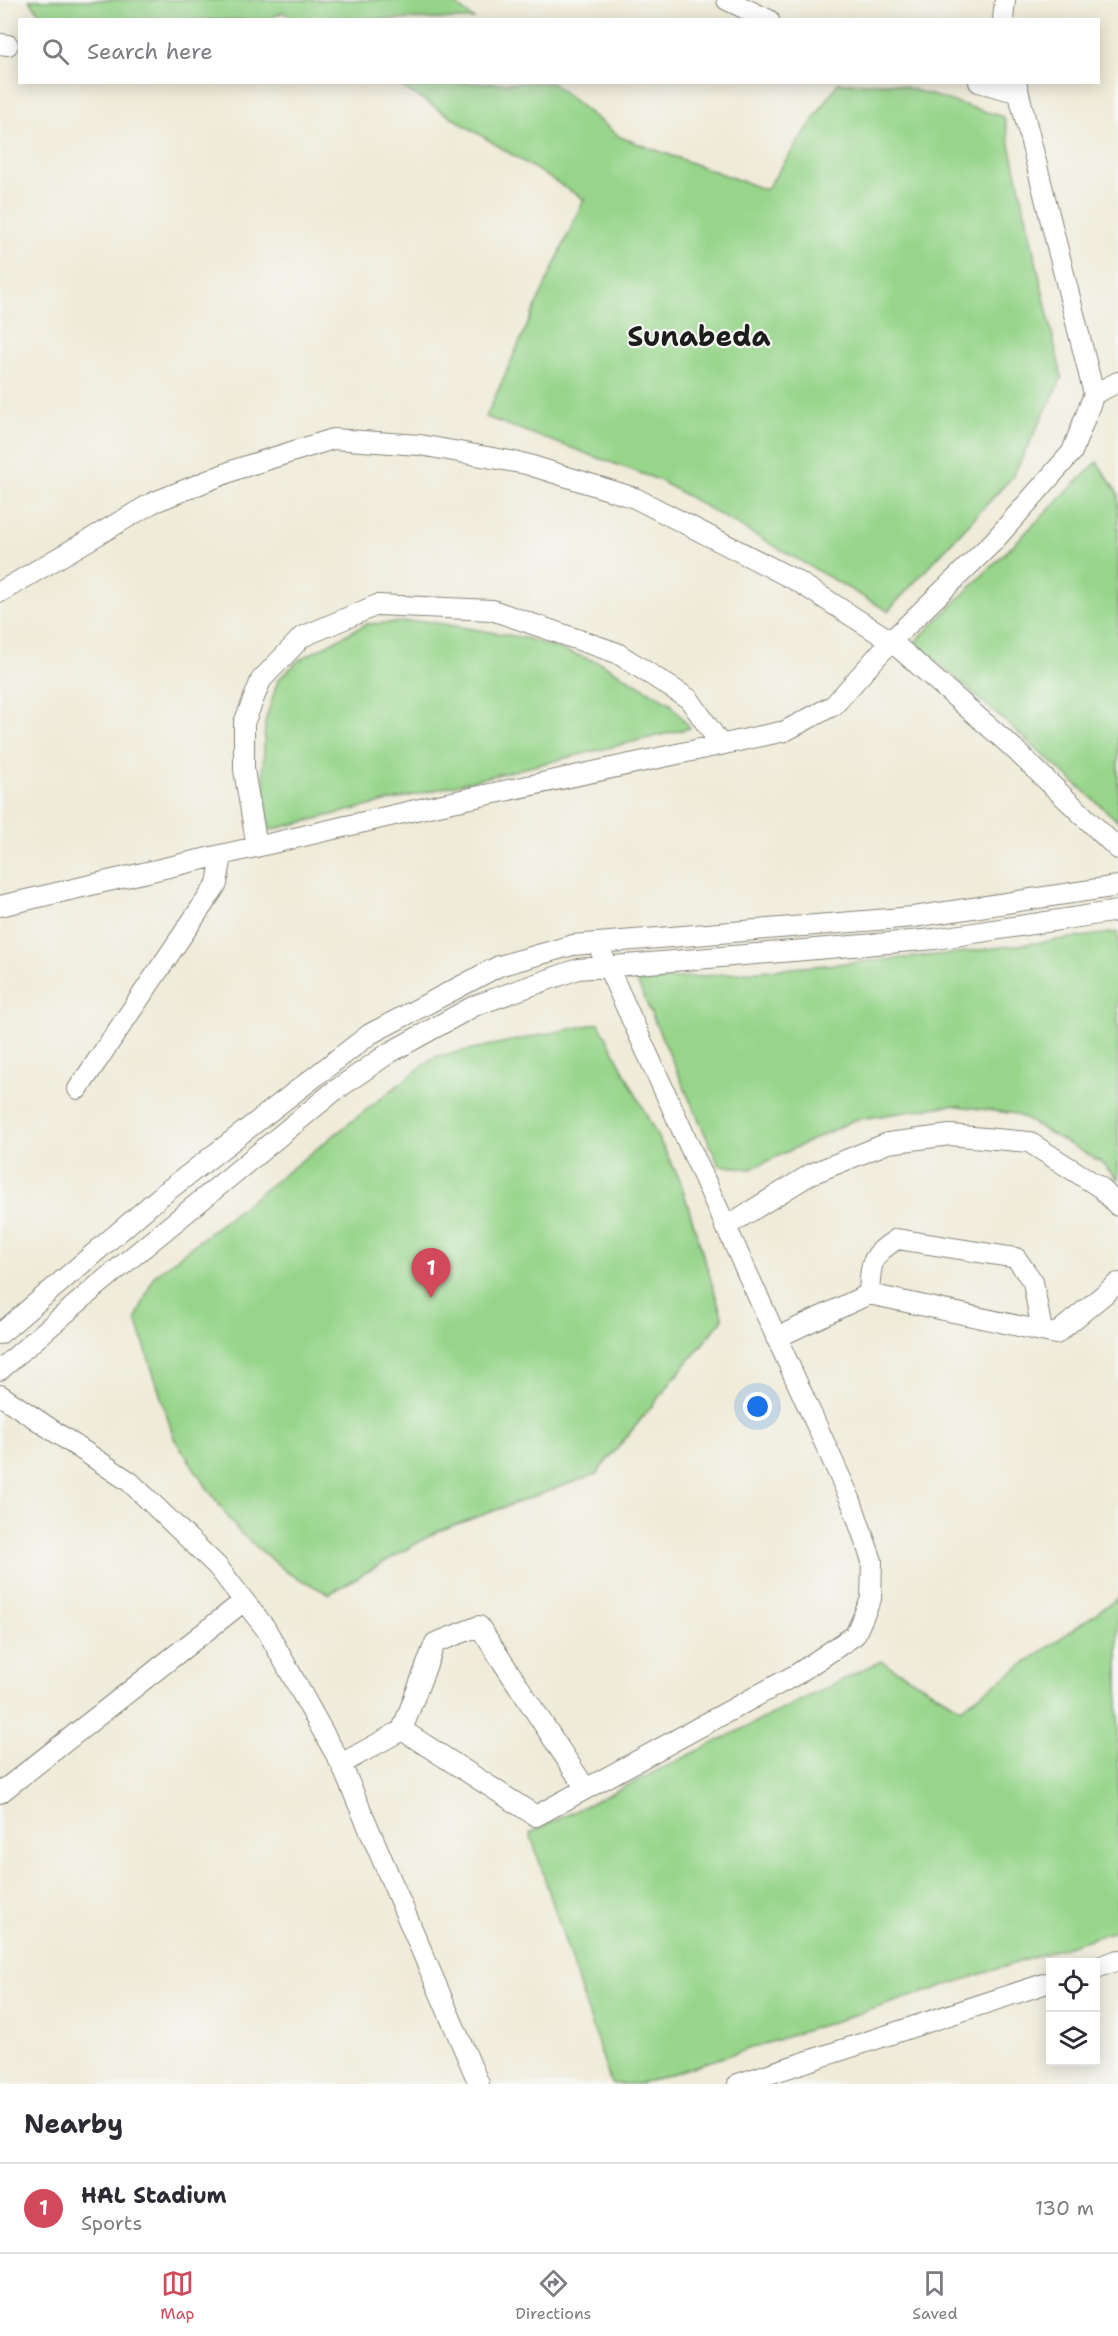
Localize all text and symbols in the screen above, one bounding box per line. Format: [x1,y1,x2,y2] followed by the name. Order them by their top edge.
[18,18,1100,84] search box
[39,35,72,68] icon: search
[87,37,213,66] text: Search here
[627,317,771,355] district label: Sunabeda
[412,1248,450,1298] pin: 1
[743,1392,772,1421] your location
[1046,1958,1100,2066] map controls
[1046,1958,1100,2012] button: locate
[1046,2012,1100,2066] button: layers
[24,2106,123,2141] text: Nearby
[81,2181,227,2210] text: HAL Stadium
[39,2195,48,2221] text: 1
[1035,2195,1094,2221] text: 130 m
[81,2210,142,2236] text: Sports
[160,2267,195,2324] tab: Map
[515,2267,592,2324] tab: Directions
[912,2267,958,2324] tab: Saved

